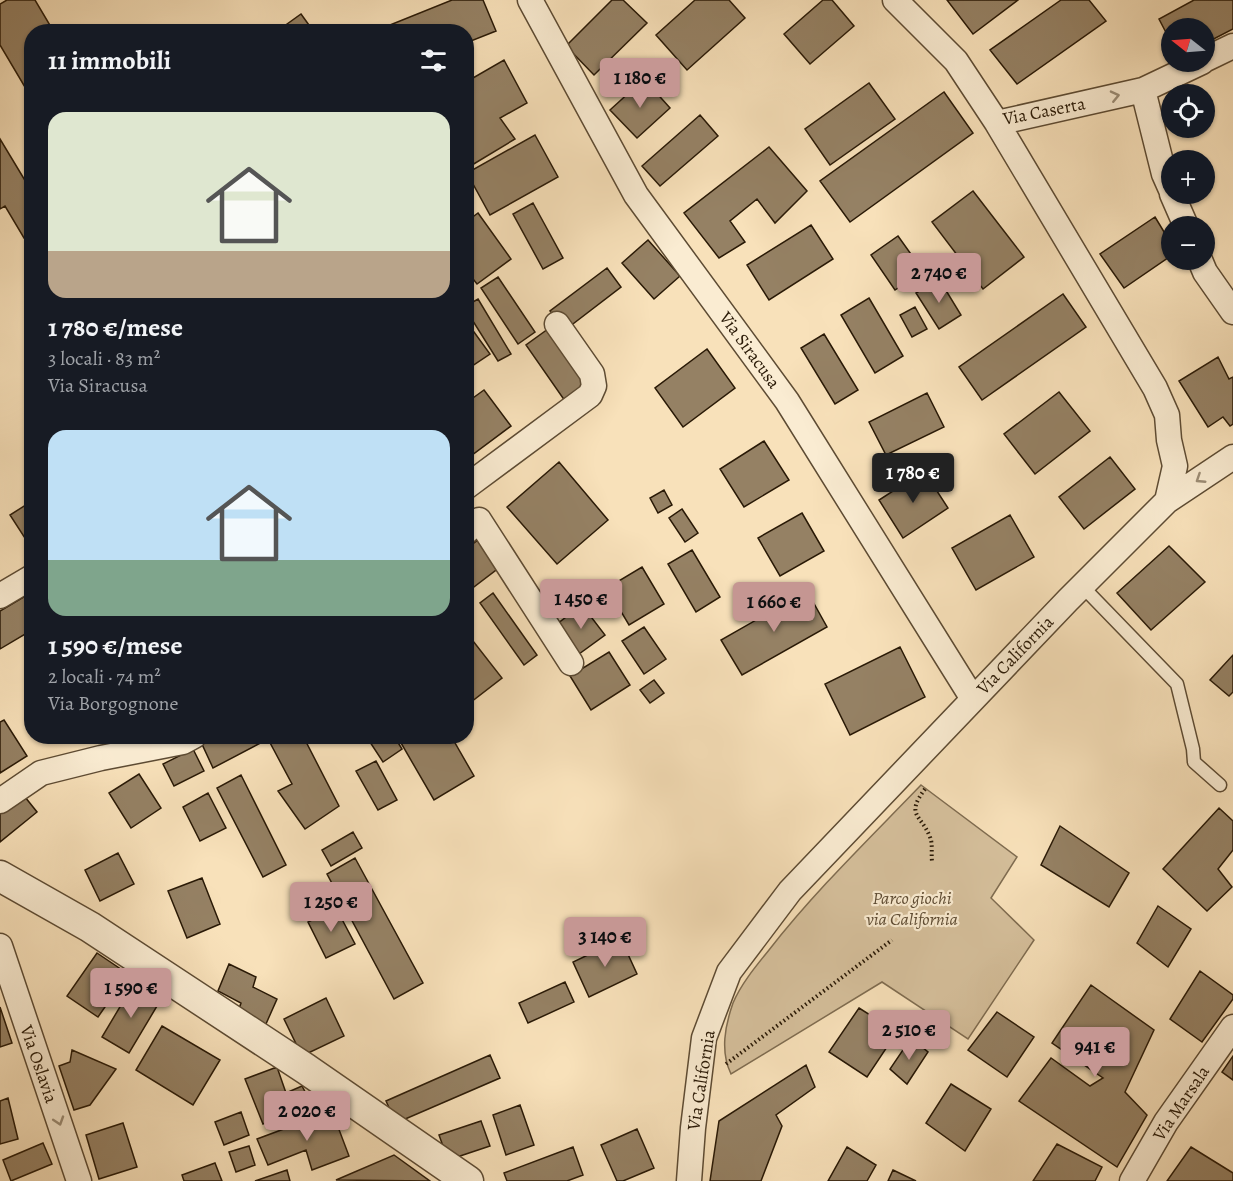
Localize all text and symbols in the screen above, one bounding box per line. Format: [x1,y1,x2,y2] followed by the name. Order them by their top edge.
[1161,18,1215,72] north arrow
[1161,18,1215,270] map controls
[48,43,171,78] text: 11 immobili
[417,44,450,77] icon: filters
[585,58,695,109] pin: 1 180 €
[614,64,666,91] text: 1 180 €
[1161,84,1215,138] button: locate
[1000,91,1088,131] street label: Via Caserta
[1110,91,1120,104] one-way arrow
[1161,150,1215,204] button: +
[195,151,303,259] icon: home
[1161,216,1215,270] button: −
[884,253,994,304] pin: 2 740 €
[911,259,967,286] text: 2 740 €
[713,306,786,394] street label: Via Siracusa
[48,310,183,345] text: 1 780 €/mese
[48,345,160,372] text: 3 locali · 83 m²
[48,372,148,399] text: Via Siracusa
[858,453,968,504] pin: 1 780 €
[886,459,940,486] text: 1 780 €
[195,469,303,577] icon: home
[1196,472,1207,483] one-way arrow
[526,579,636,630] pin: 1 450 €
[719,582,829,633] pin: 1 660 €
[554,585,608,612] text: 1 450 €
[747,588,801,615] text: 1 660 €
[971,610,1059,700] street label: Via California
[48,628,182,663] text: 1 590 €/mese
[48,663,161,690] text: 2 locali · 74 m²
[48,690,179,717] text: Via Borgognone
[276,882,386,933] pin: 1 250 €
[866,886,958,931] park label: Parco giochi via California
[304,888,358,915] text: 1 250 €
[550,917,660,968] pin: 3 140 €
[578,923,632,950] text: 3 140 €
[76,968,186,1019] pin: 1 590 €
[104,974,158,1001] text: 1 590 €
[854,1010,964,1061] pin: 2 510 €
[882,1016,936,1043] text: 2 510 €
[14,1021,64,1107] street label: Via Oslavia
[1053,1027,1137,1078] pin: 941 €
[681,1028,721,1133] street label: Via California
[1075,1033,1115,1060] text: 941 €
[1146,1060,1215,1146] street label: Via Marsala
[252,1091,362,1142] pin: 2 020 €
[278,1097,336,1124] text: 2 020 €
[51,1115,64,1126] one-way arrow

